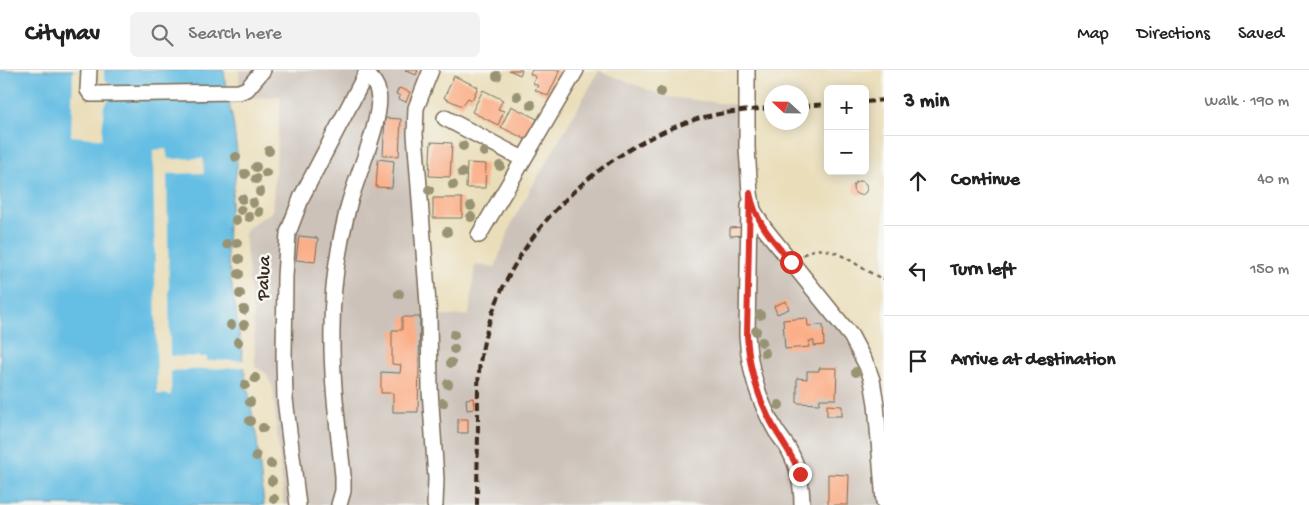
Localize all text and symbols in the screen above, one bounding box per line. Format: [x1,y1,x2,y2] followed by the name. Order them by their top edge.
[130,12,480,57] search box
[25,20,100,49] text: Citynav
[148,21,176,49] icon: search
[188,23,282,46] text: Search here
[1077,24,1109,45] text: Map
[1137,24,1210,45] text: Directions
[1238,24,1284,45] text: Saved
[764,85,809,130] north arrow
[824,85,869,175] map controls
[824,85,869,130] button: +
[904,90,949,115] text: 3 min
[1205,93,1289,112] text: Walk · 190 m
[824,130,869,175] button: −
[904,167,932,195] icon: ahead
[951,169,1020,192] text: Continue
[1257,171,1289,190] text: 40 m
[780,251,803,274] route start
[253,254,277,302] street label: Palua
[904,257,932,285] icon: left
[951,259,1015,282] text: Turn left
[1250,261,1289,280] text: 150 m
[904,347,932,375] icon: arrive
[951,349,1115,372] text: Arrive at destination
[789,463,812,486] route end

